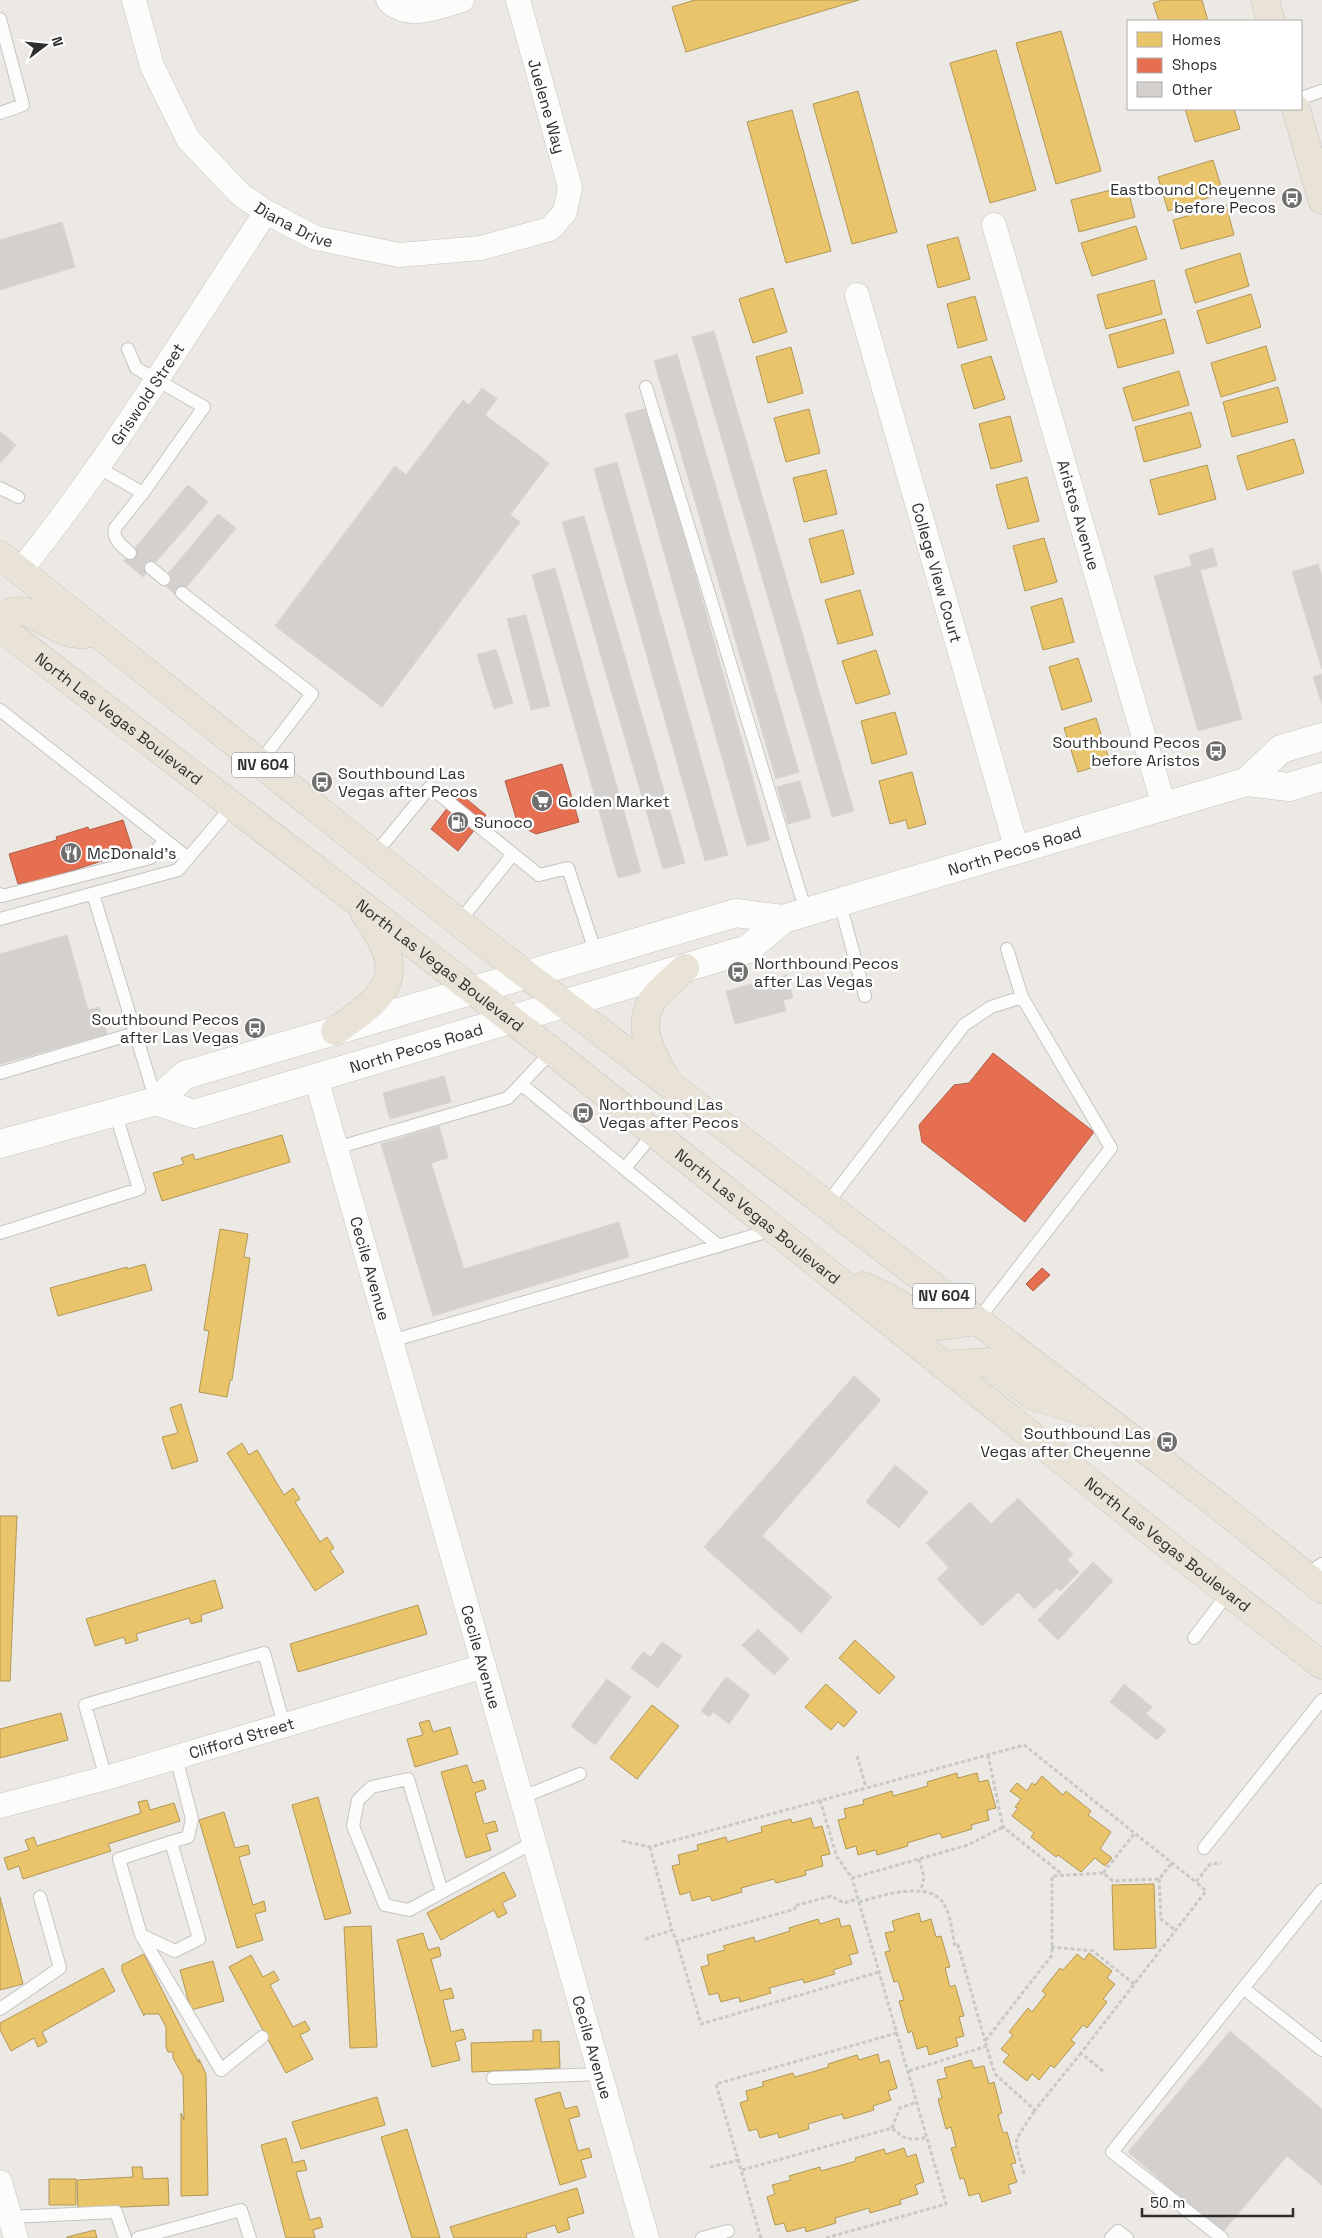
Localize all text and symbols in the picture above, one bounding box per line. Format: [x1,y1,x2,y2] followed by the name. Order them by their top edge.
[20,20,70,70] north arrow
[1127,20,1302,110] legend
[1172,30,1221,49] text: Homes
[48,34,67,48] text: N
[1172,55,1217,74] text: Shops
[523,56,570,156] street label: Juelene Way
[1172,80,1213,99] text: Other
[1110,179,1276,218] place label: Eastbound Cheyenne before Pecos
[1280,186,1304,210] bus stop icon: Eastbound Cheyenne before Pecos
[250,197,335,252] street label: Diana Drive
[106,339,189,450] street label: Griswold Street
[1052,457,1104,573] street label: Aristos Avenue
[906,500,967,645] street label: College View Court
[31,648,207,790] street label: North Las Vegas Boulevard
[1052,732,1200,771] place label: Southbound Pecos before Aristos
[1204,739,1228,763] bus stop icon: Southbound Pecos before Aristos
[232,752,294,778] road number: NV 604
[338,763,478,802] place label: Southbound Las Vegas after Pecos
[310,770,334,794] bus stop icon: Southbound Las Vegas after Pecos
[530,789,554,813] supermarket icon: Golden Market
[558,791,670,812] place label: Golden Market
[446,810,470,834] fuel station icon: Sunoco
[474,812,533,833] place label: Sunoco
[946,821,1084,881] street label: North Pecos Road
[59,841,83,865] restaurant icon: McDonald's
[87,843,177,864] place label: McDonald's
[352,894,528,1037] street label: North Las Vegas Boulevard
[754,953,899,992] place label: Northbound Pecos after Las Vegas
[726,960,750,984] bus stop icon: Northbound Pecos after Las Vegas
[91,1009,239,1048] place label: Southbound Pecos after Las Vegas
[243,1016,267,1040] bus stop icon: Southbound Pecos after Las Vegas
[347,1019,485,1078] street label: North Pecos Road
[599,1094,739,1133] place label: Northbound Las Vegas after Pecos
[571,1101,595,1125] bus stop icon: Northbound Las Vegas after Pecos
[671,1144,844,1289] street label: North Las Vegas Boulevard
[345,1214,395,1323] street label: Cecile Avenue
[913,1284,975,1308] road number: NV 604
[980,1423,1151,1462] place label: Southbound Las Vegas after Cheyenne
[1155,1430,1179,1454] bus stop icon: Southbound Las Vegas after Cheyenne
[1080,1472,1255,1617] street label: North Las Vegas Boulevard
[456,1603,505,1711] street label: Cecile Avenue
[186,1713,297,1764] street label: Clifford Street
[567,1993,617,2102] street label: Cecile Avenue
[1142,2186,1293,2218] scale bar
[1150,2193,1185,2212] text: 50 m

